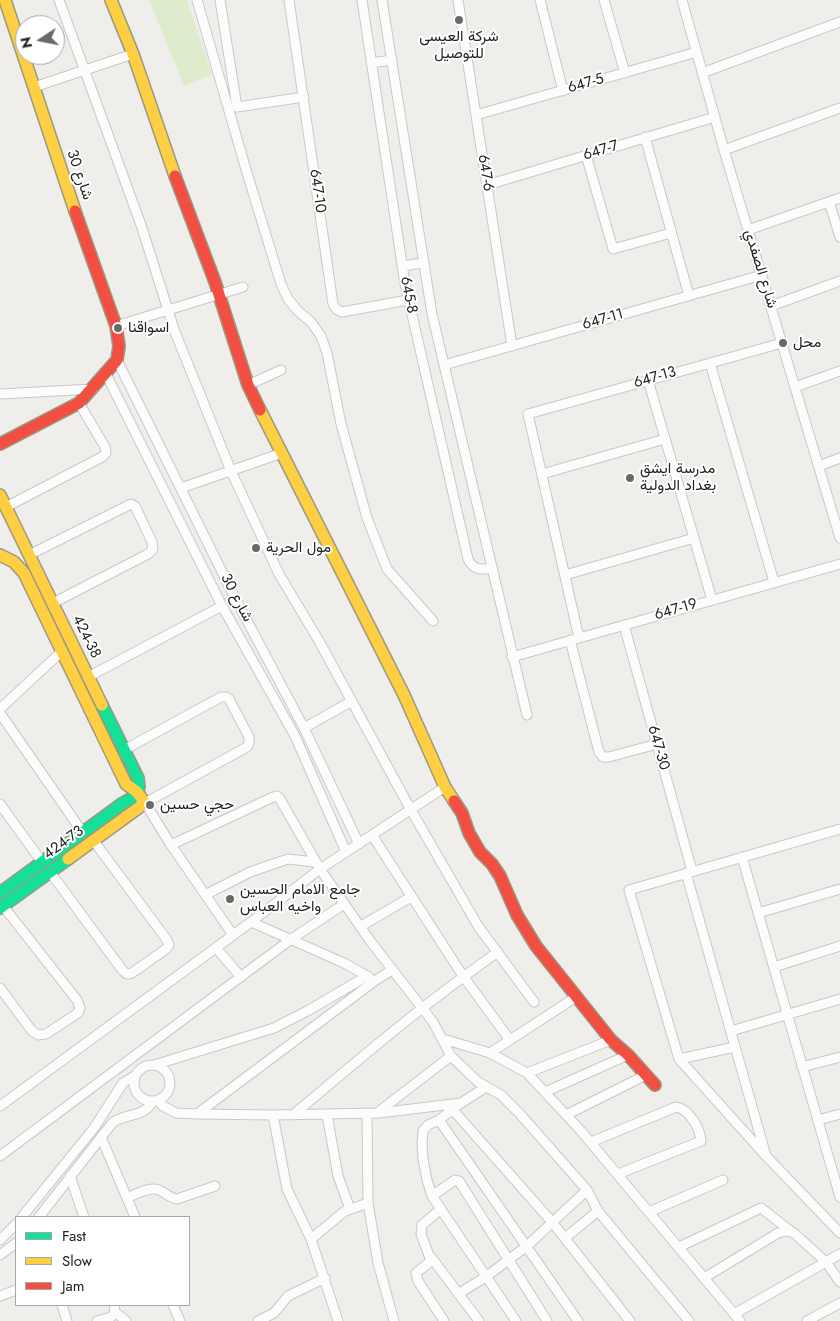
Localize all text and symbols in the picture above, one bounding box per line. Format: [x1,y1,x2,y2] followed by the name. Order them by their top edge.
[453,14,465,26] marker: شركة العيسى للتوصيل
[15,15,65,65] north arrow
[419,28,499,63] place label: شركة العيسى للتوصيل
[15,35,37,50] text: N
[566,70,606,98] street label: 647-5
[581,137,621,165] street label: 647-7
[62,148,96,202] street label: شارع 30
[473,153,497,193] street label: 647-6
[305,168,329,214] street label: 647-10
[739,227,781,311] street label: شارع الصفدي
[396,275,420,315] street label: 645-8
[580,306,626,334] street label: 647-11
[128,319,169,337] place label: اسواقنا
[112,322,124,334] marker: اسواقنا
[793,334,821,352] place label: محل
[777,337,789,349] marker: محل
[632,363,678,393] street label: 647-13
[640,460,716,495] place label: مدرسة ايشق بغداد الدولية
[624,472,636,484] marker: مدرسة ايشق بغداد الدولية
[266,539,331,557] place label: مول الحرية
[250,542,262,554] marker: مول الحرية
[216,571,256,625] street label: شارع 30
[652,595,700,625] street label: 647-19
[68,613,104,661] street label: 424-38
[643,724,673,772] street label: 647-30
[160,796,234,814] place label: حجي حسين
[144,799,156,811] marker: حجي حسين
[40,822,88,864] street label: 424-73
[240,881,360,916] place label: جامع الامام الحسين واخيه العباس
[224,893,236,905] marker: جامع الامام الحسين واخيه العباس
[15,1216,190,1306] legend
[62,1225,86,1247] text: Fast
[62,1250,92,1272] text: Slow
[62,1275,85,1297] text: Jam

